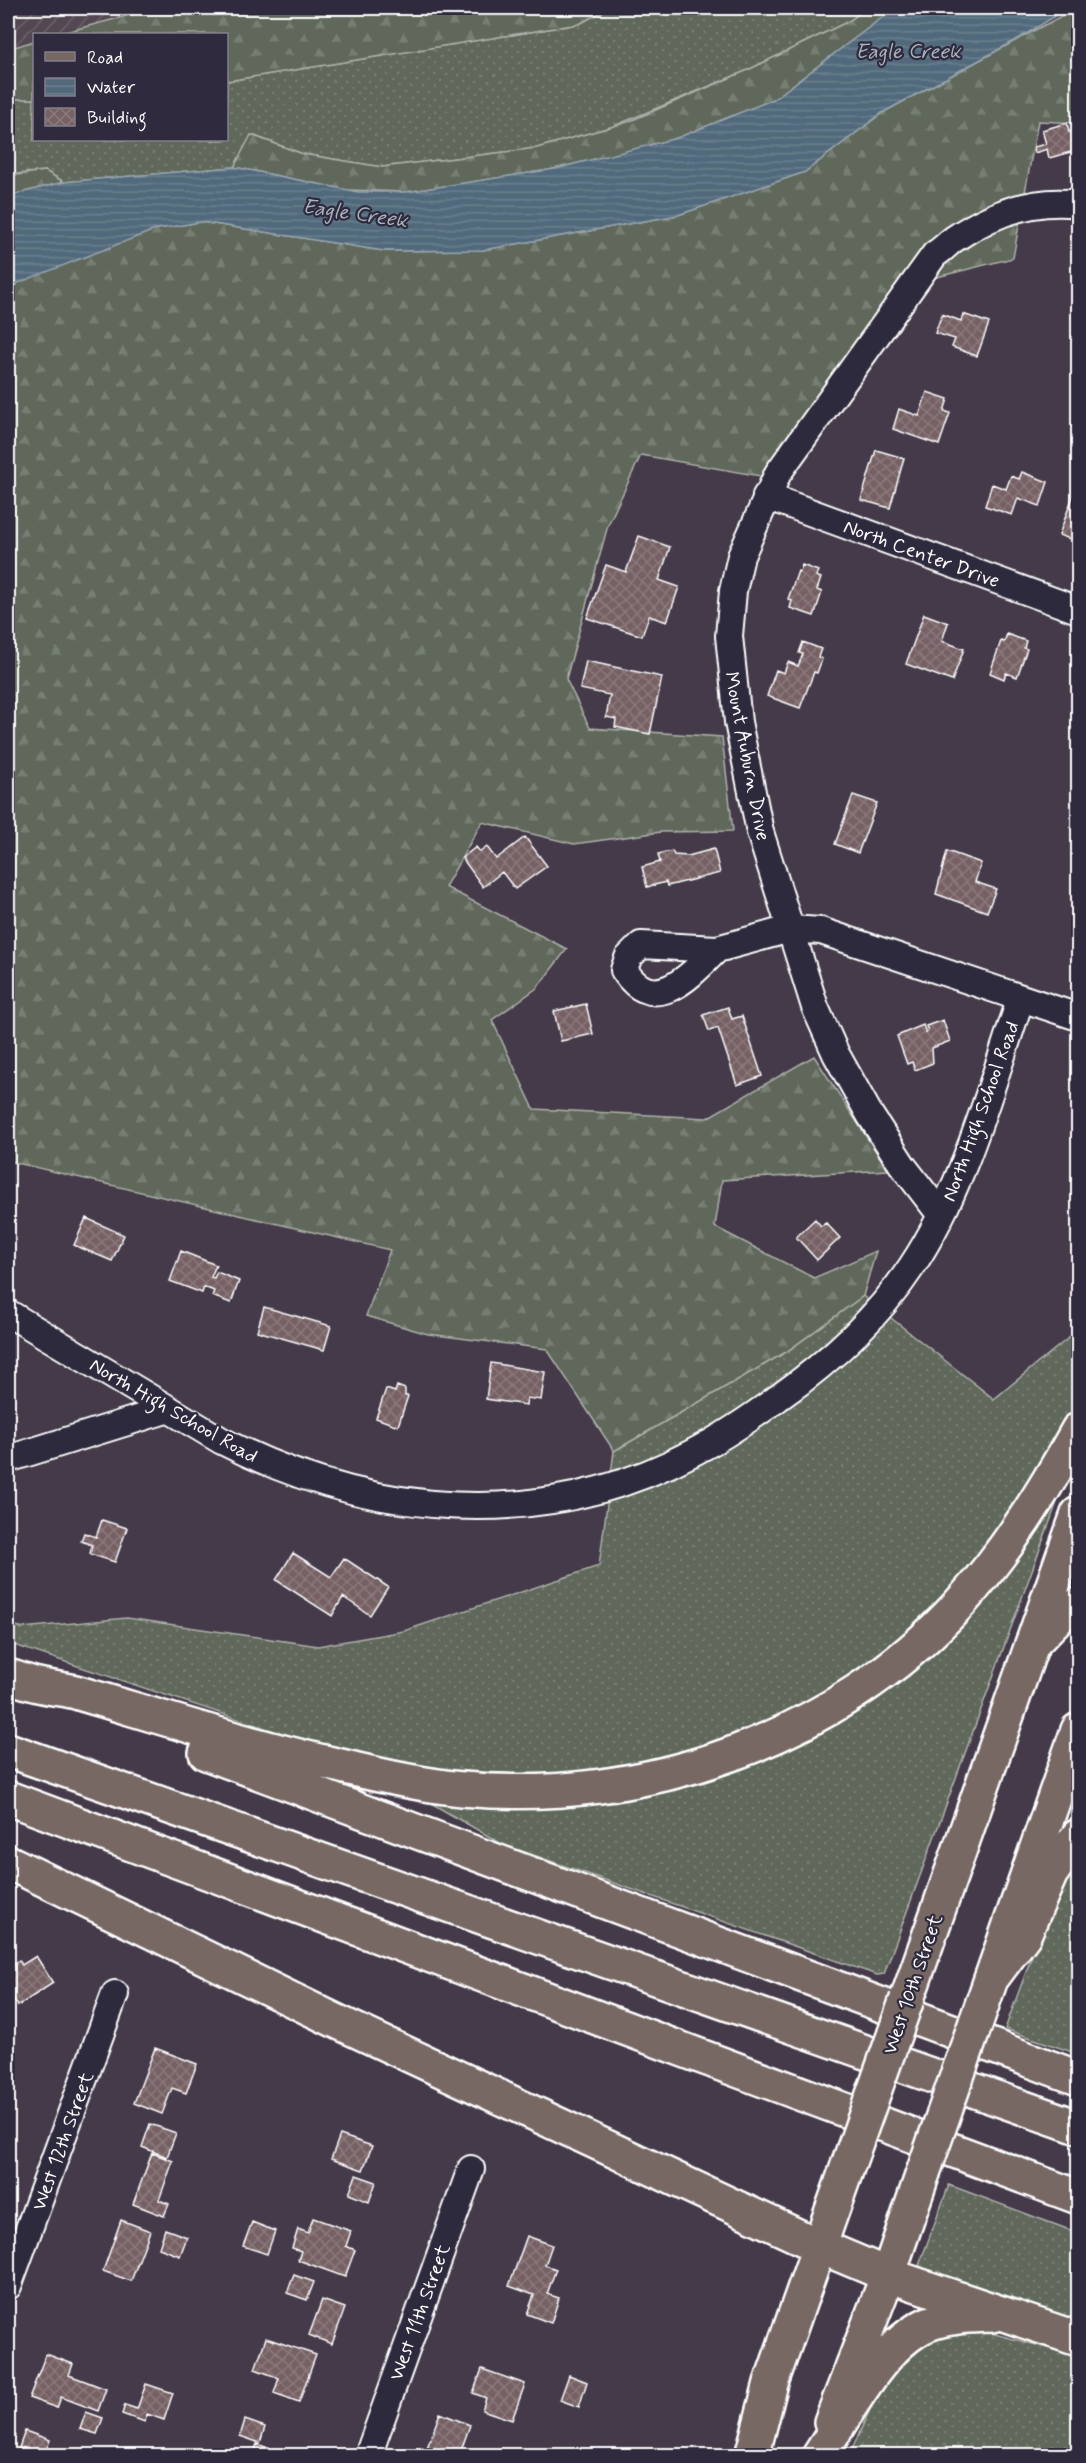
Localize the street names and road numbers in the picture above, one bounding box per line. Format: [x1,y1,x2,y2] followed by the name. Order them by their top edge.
[840,514,1003,595] street label: North Center Drive
[717,669,776,843] street label: Mount Auburn Drive
[936,1018,1028,1206] street label: North High School Road
[83,1352,262,1472] street label: North High School Road
[877,1911,950,2058] street label: West 10th Street
[26,2068,101,2214] street label: West 12th Street
[383,2240,458,2385] street label: West 11th Street

